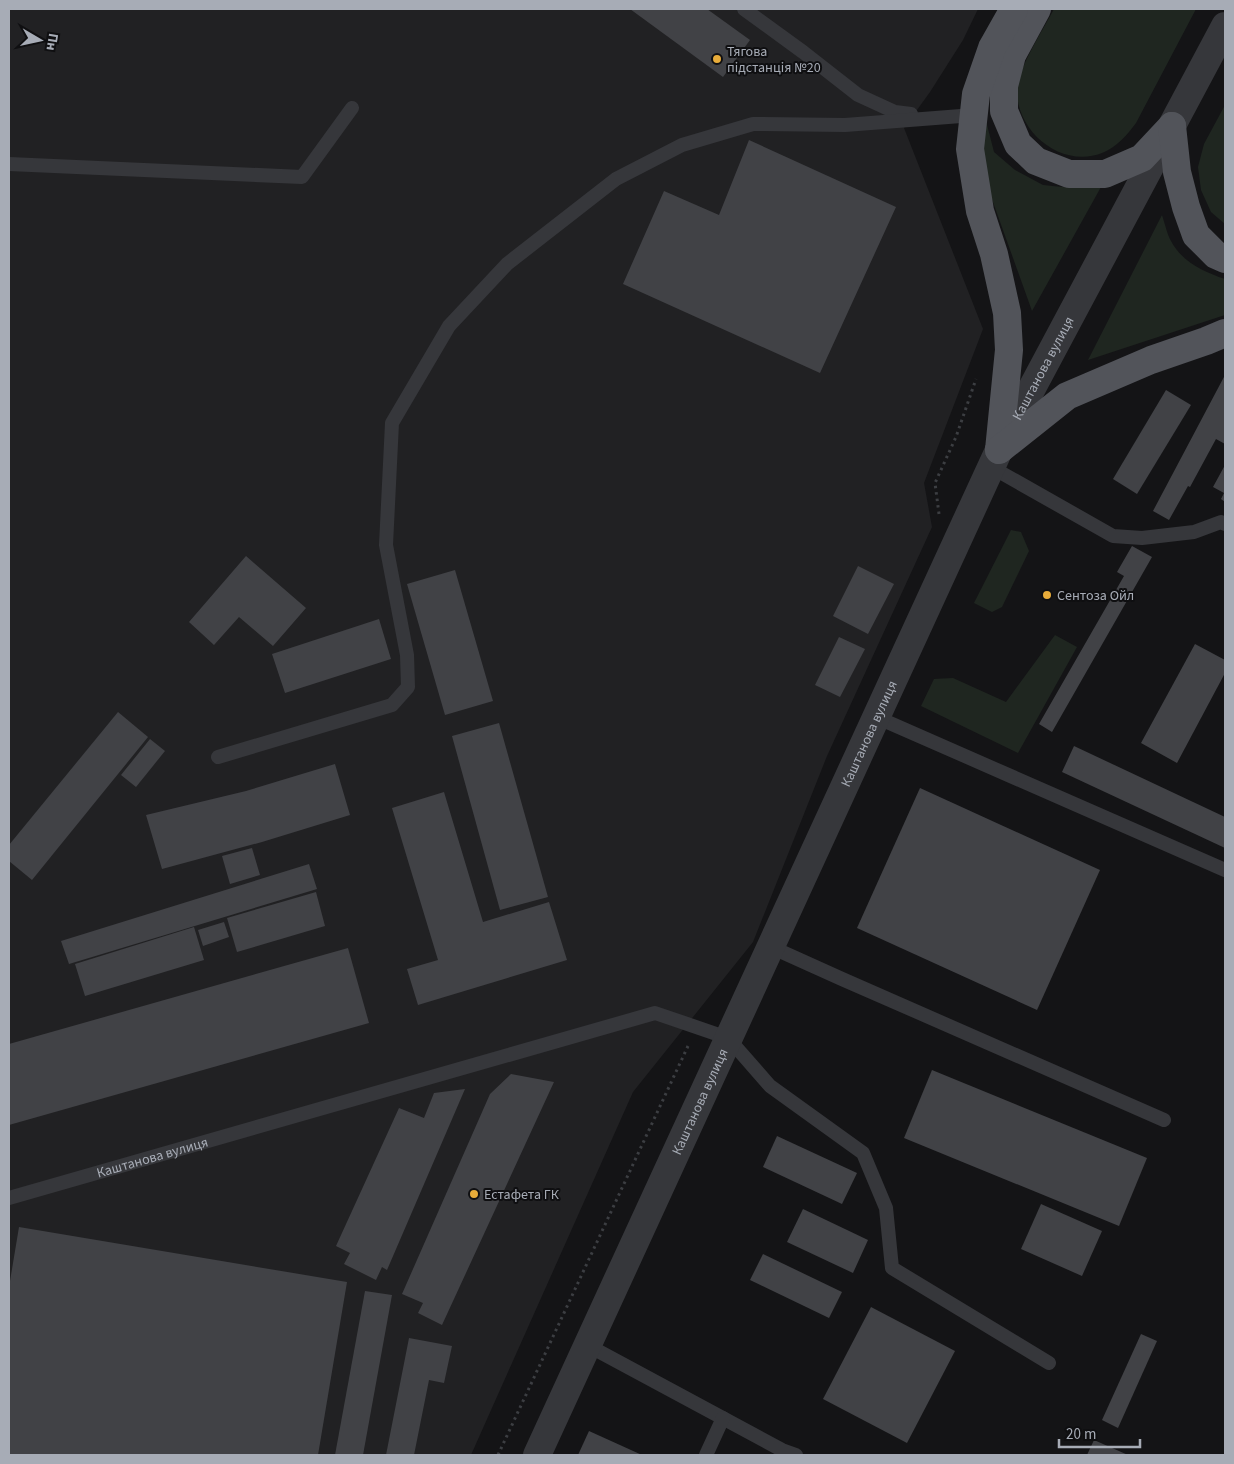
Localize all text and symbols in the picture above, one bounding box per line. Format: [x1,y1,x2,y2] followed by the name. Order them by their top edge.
[15,15,65,65] north arrow
[41,32,63,52] text: Пн
[727,42,821,78] place label: Тягова пiдстанцiя №20
[711,53,723,65] marker: Тягова пiдстанцiя №20
[1008,313,1080,424] street label: Каштанова вулиця
[1057,586,1134,606] place label: Сентоза Ойл
[1041,589,1053,601] marker: Сентоза Ойл
[836,677,903,791] street label: Каштанова вулиця
[667,1045,734,1159] street label: Каштанова вулиця
[94,1132,211,1183] street label: Каштанова вулиця
[484,1185,560,1205] place label: Естафета ГК
[468,1188,480,1200] marker: Естафета ГК
[1059,1416,1140,1448] scale bar
[1066,1424,1096,1445] text: 20 m

